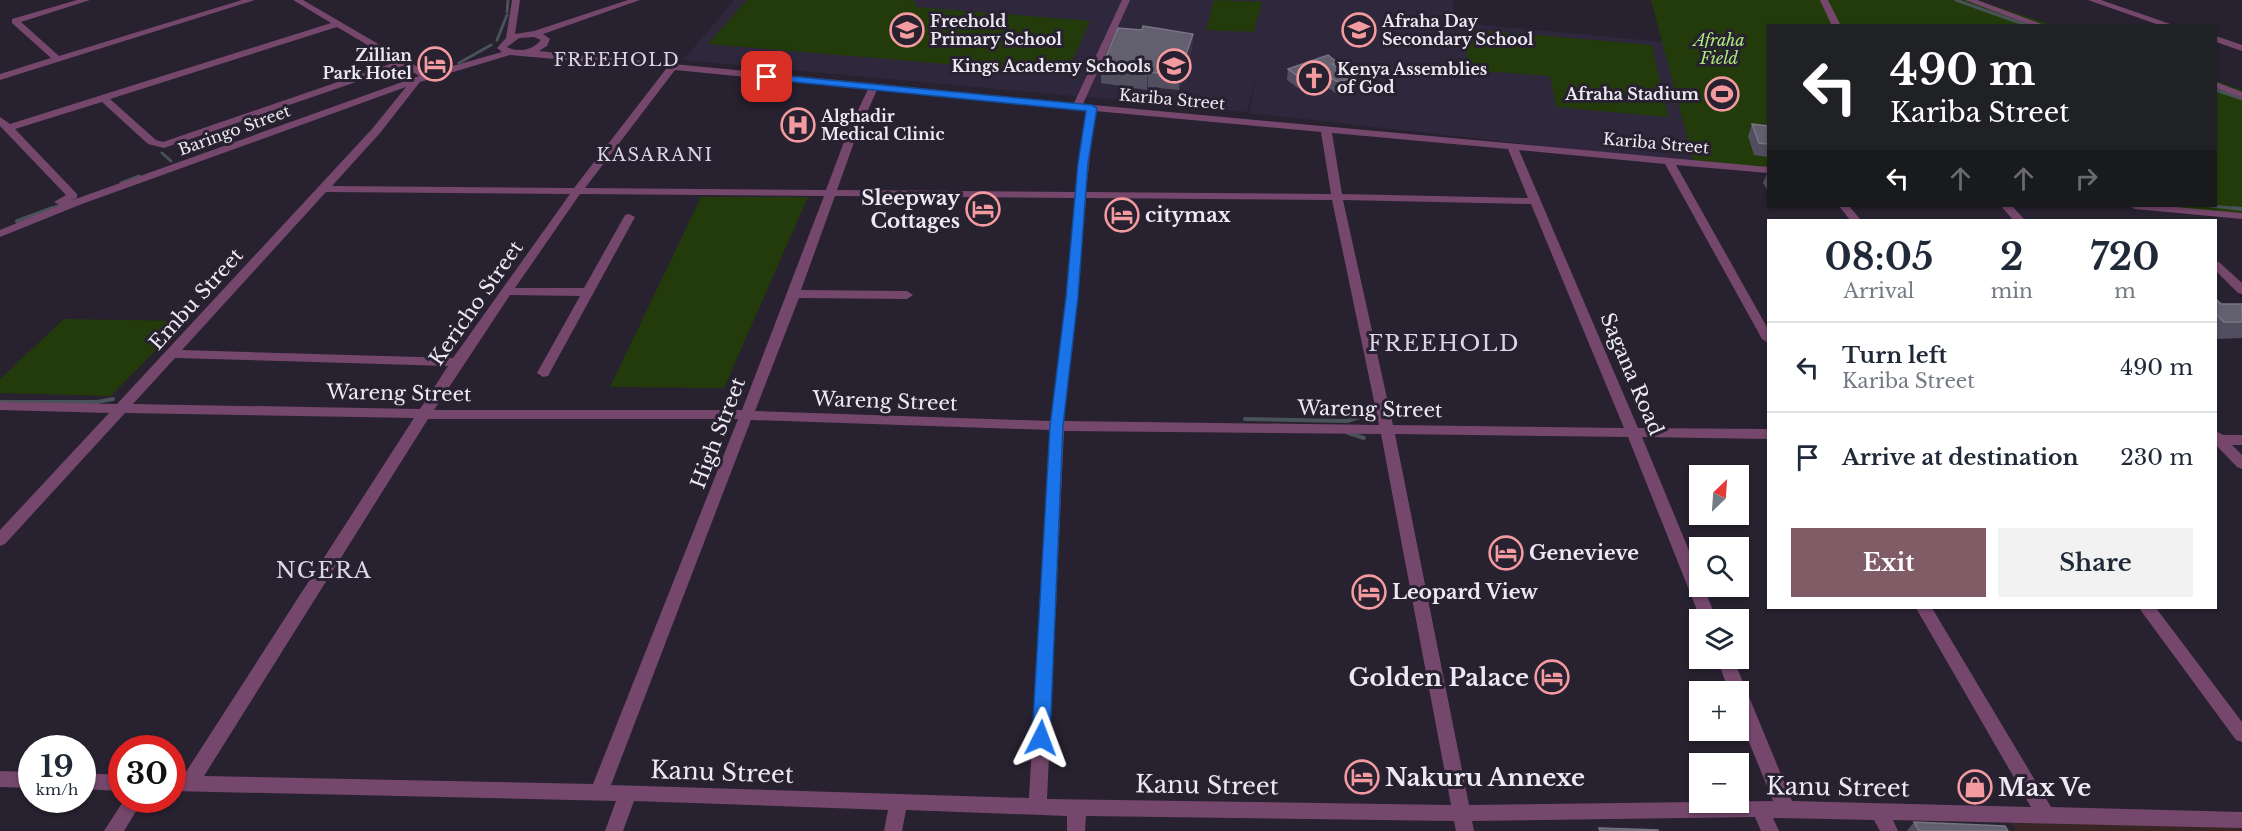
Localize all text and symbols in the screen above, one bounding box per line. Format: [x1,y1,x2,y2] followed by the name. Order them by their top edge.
[930,11,1062,49] place label: Freehold Primary School
[1381,11,1534,49] place label: Afraha Day Secondary School
[889,12,925,48] school or university icon: Freehold Primary School
[1341,12,1377,48] school or university icon: Afraha Day Secondary School
[1691,30,1745,68] park label: Afraha Field
[1890,44,2036,96] text: 490 m
[322,45,412,83] place label: Zillian Park Hotel
[417,46,453,82] hotel icon: Zillian Park Hotel
[1156,48,1192,84] school or university icon: Kings Academy Schools
[1791,48,1869,126] icon: left
[554,49,680,71] district label: FREEHOLD
[741,51,792,102] pin
[952,56,1151,76] place label: Kings Academy Schools
[1337,59,1487,97] place label: Kenya Assemblies of God
[750,60,783,93] icon: arrive
[1296,60,1332,96] church icon: Kenya Assemblies of God
[1704,76,1740,112] sports icon: Afraha Stadium
[1118,84,1226,114] street label: Kariba Street
[1564,84,1699,104] place label: Afraha Stadium
[1890,96,2069,129] text: Kariba Street
[175,100,293,160] street label: Baringo Street
[820,106,944,144] place label: Alghadir Medical Clinic
[780,107,816,143] hospital icon: Alghadir Medical Clinic
[1602,128,1710,158] street label: Kariba Street
[597,144,713,166] district label: KASARANI
[1881,162,1914,195] icon: left
[1944,162,1977,195] icon: ahead
[2007,162,2040,195] icon: ahead
[2070,162,2103,195] icon: right
[861,186,961,233] place label: Sleepway Cottages
[965,191,1001,227] hotel icon: Sleepway Cottages
[1104,197,1140,233] hotel icon: citymax
[1145,203,1231,227] place label: citymax
[1824,235,1933,280] text: 08:05
[2000,235,2024,280] text: 2
[2090,235,2160,280] text: 720
[424,236,528,370] street label: Kericho Street
[144,243,248,355] street label: Embu Street
[1843,279,1914,303] text: Arrival
[1991,279,2033,303] text: min
[2114,279,2136,303] text: m
[1595,309,1669,439] street label: Sagana Road
[1368,330,1520,357] district label: FREEHOLD
[1842,342,1947,369] text: Turn left
[1791,351,1824,384] icon: left
[2120,354,2193,381] text: 490 m
[1842,369,1975,393] text: Kariba Street
[686,374,750,492] street label: High Street
[325,380,472,406] street label: Wareng Street
[811,386,958,416] street label: Wareng Street
[1296,396,1443,422] street label: Wareng Street
[1791,441,1824,474] icon: arrive
[1842,444,2079,471] text: Arrive at destination
[2120,444,2193,471] text: 230 m
[1689,465,1749,525] north arrow
[1689,465,1749,813] map controls
[1791,528,1986,597] button: Exit
[1998,528,2193,597] button: Share
[1488,535,1524,571] hotel icon: Genevieve
[1689,537,1749,597] button: search
[1529,541,1639,565] place label: Genevieve
[276,557,372,584] district label: NGERA
[1351,574,1387,610] hotel icon: Leopard View
[1392,580,1538,604] place label: Leopard View
[1689,609,1749,669] button: layers
[1534,659,1570,695] hotel icon: Golden Palace
[1348,663,1529,692] place label: Golden Palace
[1689,681,1749,741] button: +
[1009,706,1073,770] position arrow
[108,735,186,813] speed limit sign: 30
[40,748,74,785] text: 19
[1689,753,1749,813] button: −
[650,755,794,789] street label: Kanu Street
[1344,759,1380,795] hotel icon: Nakuru Annexe
[1385,763,1585,792] place label: Nakuru Annexe
[1135,769,1279,801] street label: Kanu Street
[1957,769,1993,805] shop icon: Max Ve
[1766,771,1910,803] street label: Kanu Street
[1998,773,2091,802] place label: Max Ve
[36,780,78,799] text: km/h

